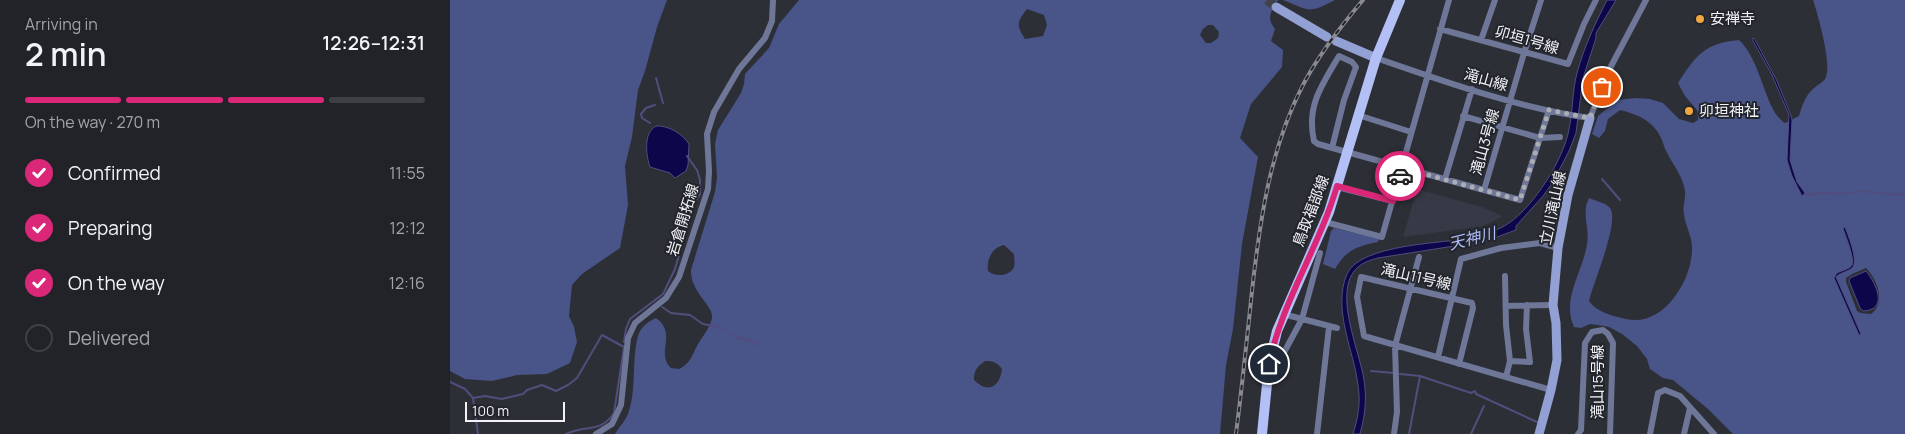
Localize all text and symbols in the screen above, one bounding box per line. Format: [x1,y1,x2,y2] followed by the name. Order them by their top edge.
[1710,8,1755,29] place label: 安禅寺
[25,13,98,35] text: Arriving in
[1694,13,1706,25] marker: 安禅寺
[1493,20,1562,59] street label: 卯垣1号線
[322,30,425,56] text: 12:26–12:31
[25,32,107,76] text: 2 min
[1462,63,1511,96] street label: 滝山線
[1581,66,1623,108] pin
[1588,73,1616,101] icon: bag
[1699,100,1759,121] place label: 卯垣神社
[1683,105,1695,117] marker: 卯垣神社
[1465,106,1504,178] street label: 滝山3号線
[25,111,160,133] text: On the way · 270 m
[1375,151,1425,201] courier
[25,159,53,187] icon: check
[68,160,161,186] text: Confirmed
[389,162,425,184] text: 11:55
[1386,162,1414,190] icon: car
[1534,169,1571,247] street label: 立川滝山線
[1287,172,1334,250] street label: 鳥取福部線
[662,181,704,259] street label: 岩倉開拓線
[25,214,53,242] icon: check
[68,215,153,241] text: Preparing
[389,217,425,239] text: 12:12
[1446,221,1500,254] water label: 天神川
[1379,258,1453,295] street label: 滝山11号線
[25,269,53,297] icon: check
[68,270,165,296] text: On the way
[389,272,425,294] text: 12:16
[68,325,150,351] text: Delivered
[1248,343,1290,385] pin
[1587,345,1608,419] street label: 滝山15号線
[1255,350,1283,378] icon: home
[465,399,565,422] scale bar
[472,401,509,420] text: 100 m

